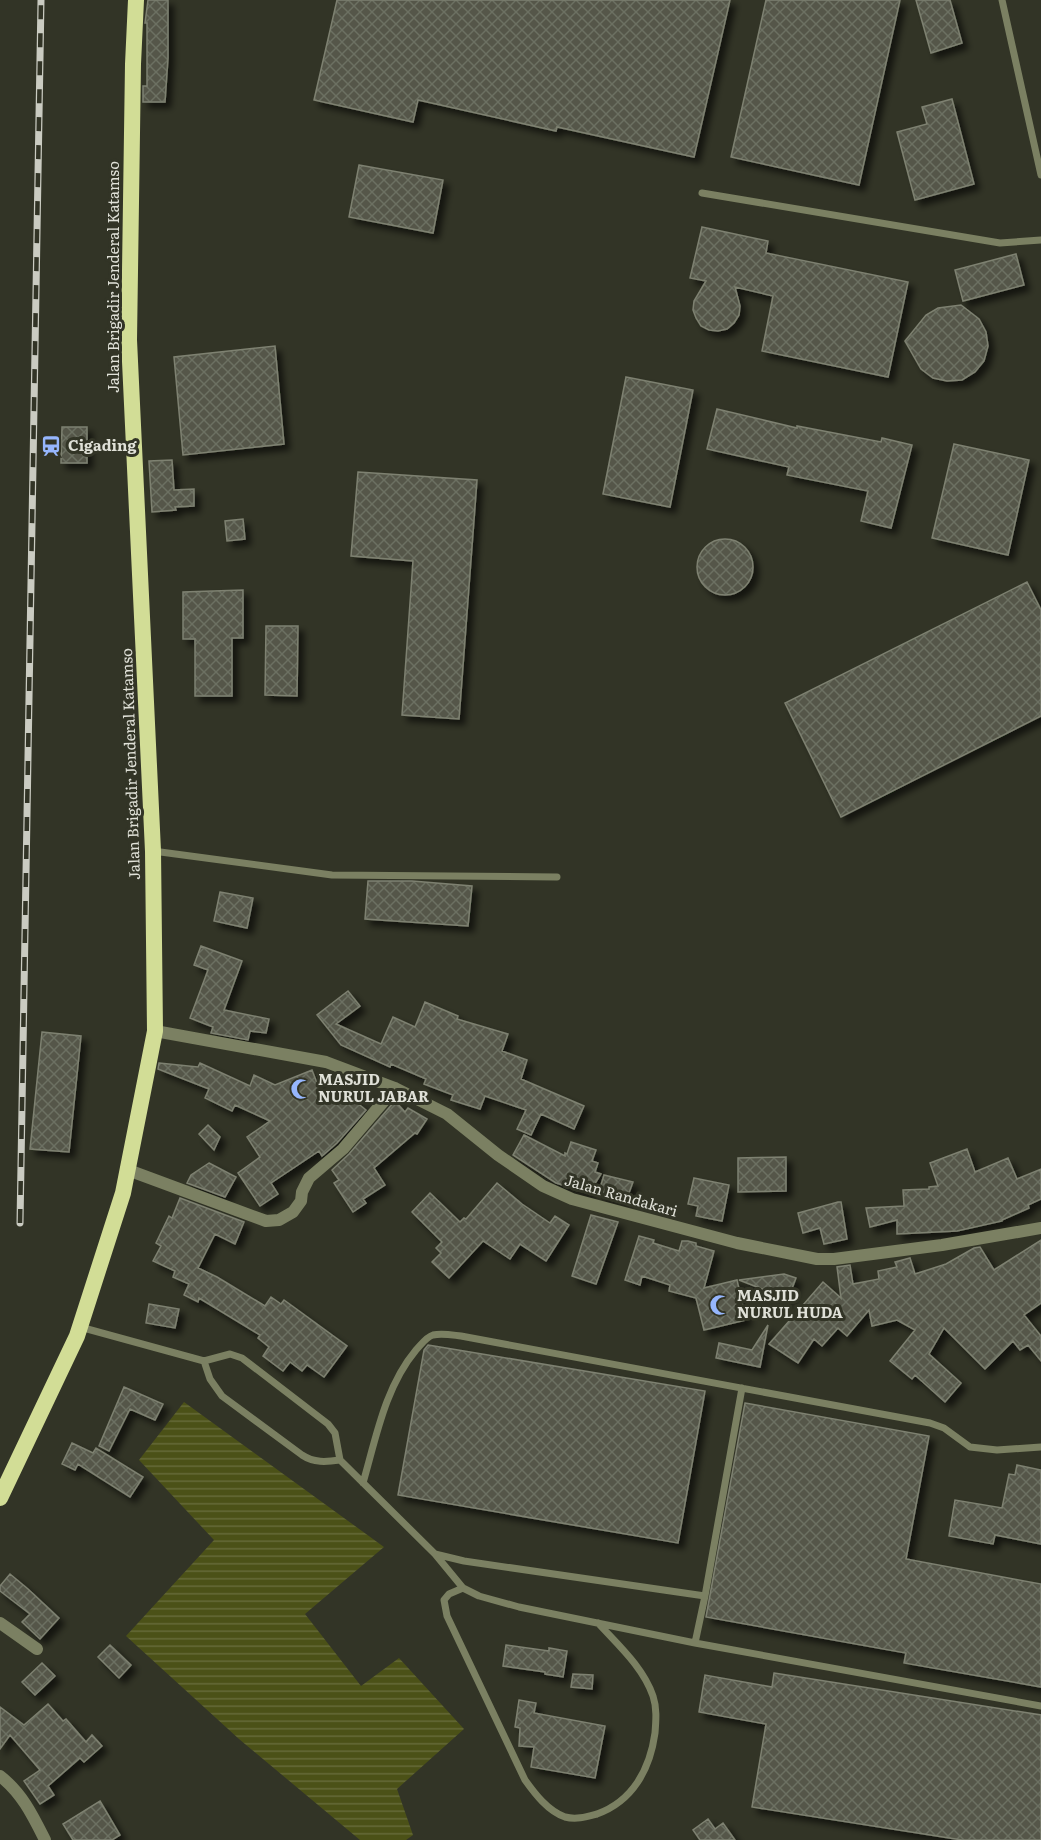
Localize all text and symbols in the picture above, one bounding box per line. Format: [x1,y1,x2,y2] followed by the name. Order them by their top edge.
[101,161,124,393] street label: Jalan Brigadir Jenderal Katamso
[68,433,137,456] place label: Cigading
[39,434,63,458] station icon: Cigading
[114,648,145,880] street label: Jalan Brigadir Jenderal Katamso
[318,1067,429,1107] place label: MASJID NURUL JABAR
[289,1077,313,1101] mosque icon: MASJID NURUL JABAR
[562,1167,681,1222] street label: Jalan Randakari
[737,1283,844,1323] place label: MASJID NURUL HUDA
[708,1293,732,1317] mosque icon: MASJID NURUL HUDA

